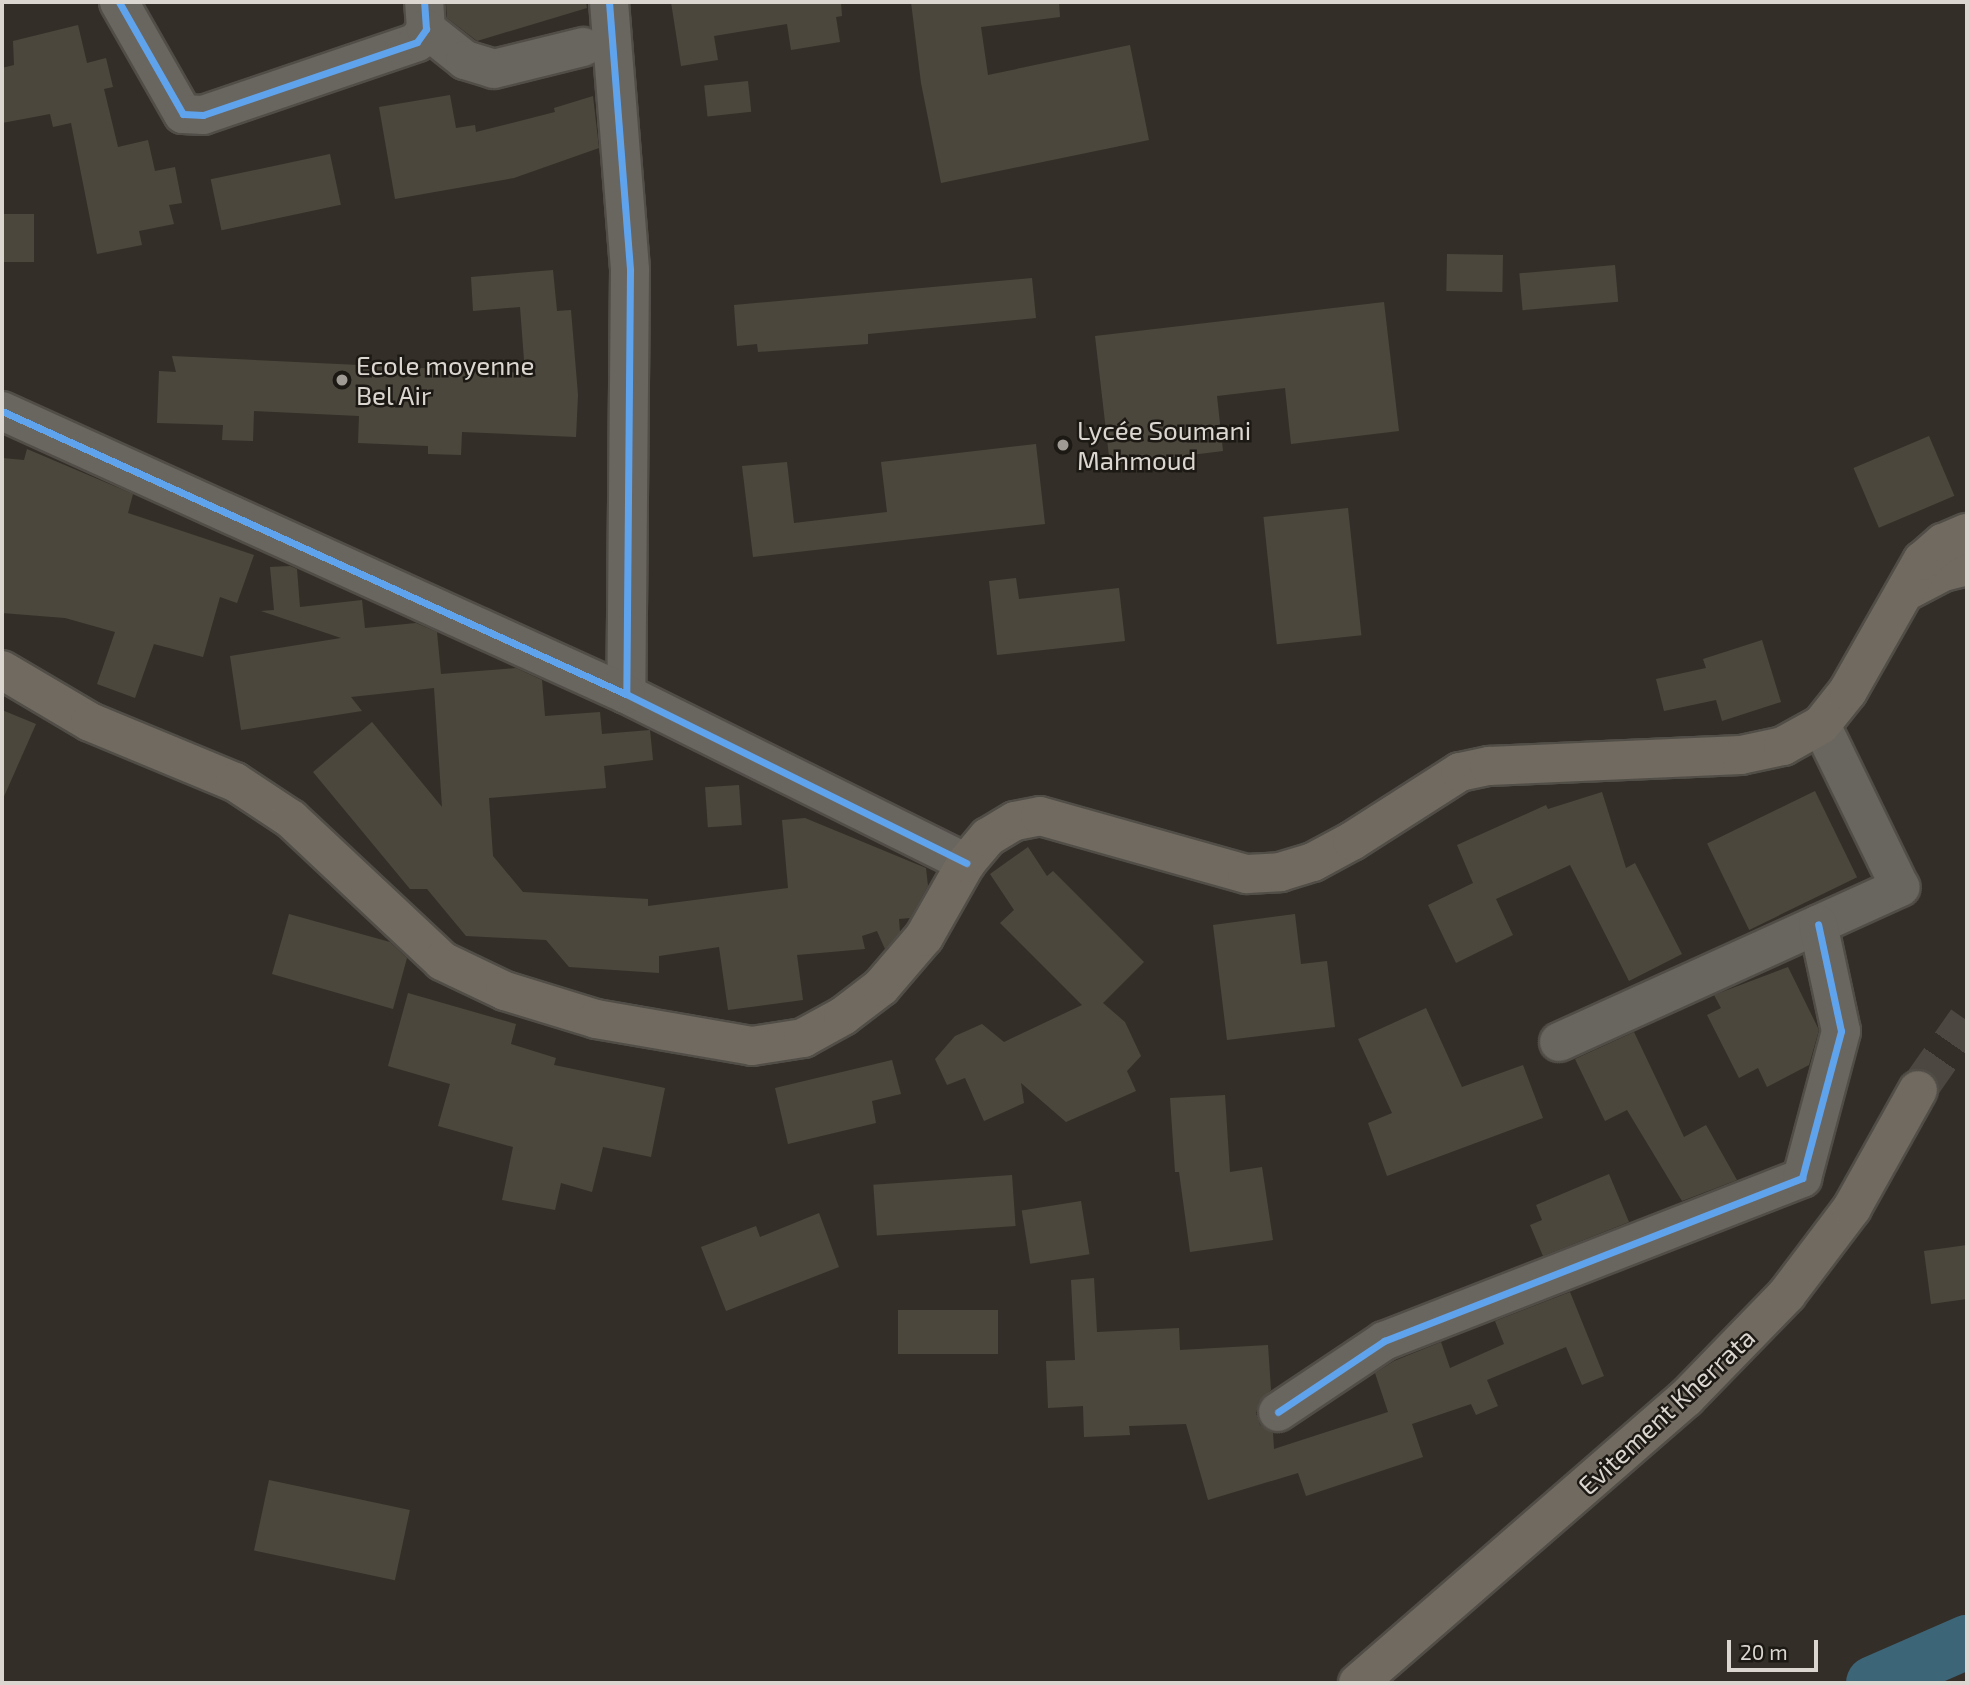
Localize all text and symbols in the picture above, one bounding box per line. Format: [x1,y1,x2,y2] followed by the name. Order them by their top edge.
[356,349,534,410] place label: Ecole moyenne Bel Air
[334,372,350,388] marker: Ecole moyenne Bel Air
[1077,414,1251,476] place label: Lycée Soumani Mahmoud
[1055,437,1071,453] marker: Lycée Soumani Mahmoud
[1571,1321,1761,1501] street label: Evitement Kherrata
[1731,1626,1822,1670] scale bar
[1740,1639,1788,1664] text: 20 m

